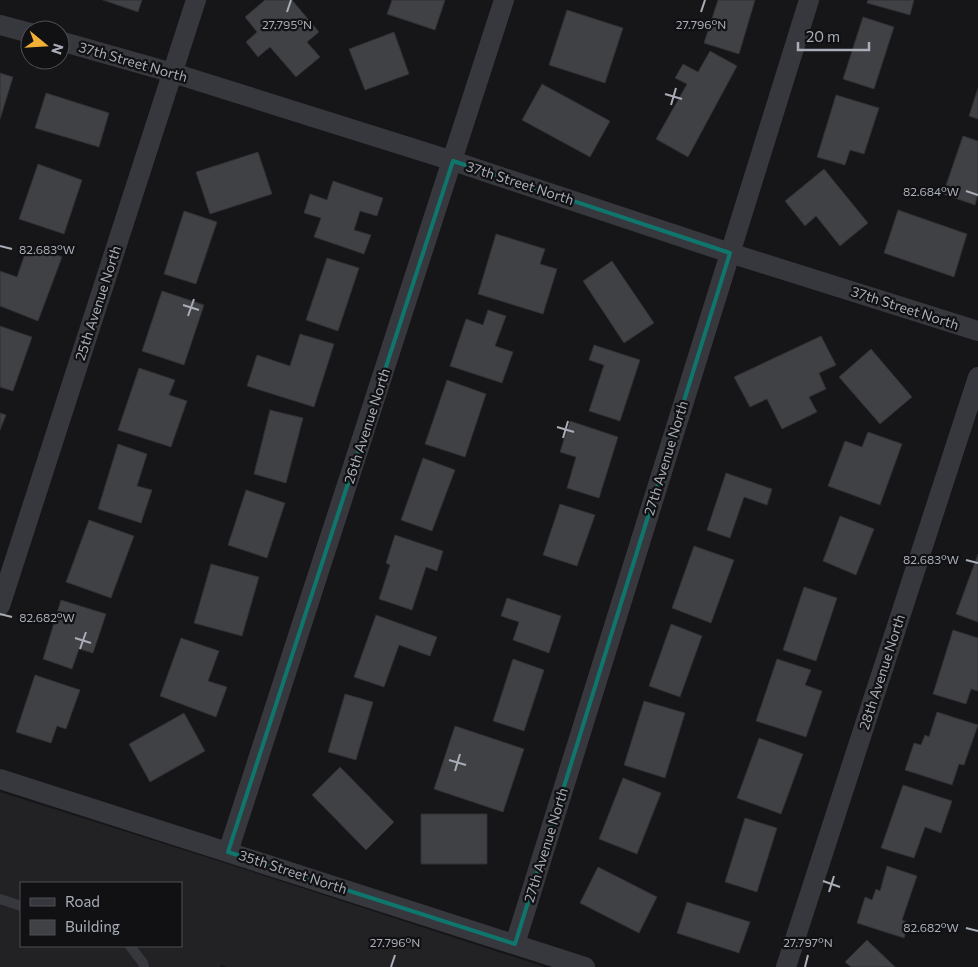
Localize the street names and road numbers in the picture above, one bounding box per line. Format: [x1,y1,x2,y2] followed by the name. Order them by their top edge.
[77,38,189,85] street label: 37th Street North
[464,157,576,208] street label: 37th Street North
[71,243,124,362] street label: 25th Avenue North
[849,282,961,333] street label: 37th Street North
[340,366,393,486] street label: 26th Avenue North
[640,398,691,517] street label: 27th Avenue North
[855,612,908,732] street label: 28th Avenue North
[520,785,571,904] street label: 27th Avenue North
[237,846,350,897] street label: 35th Street North

